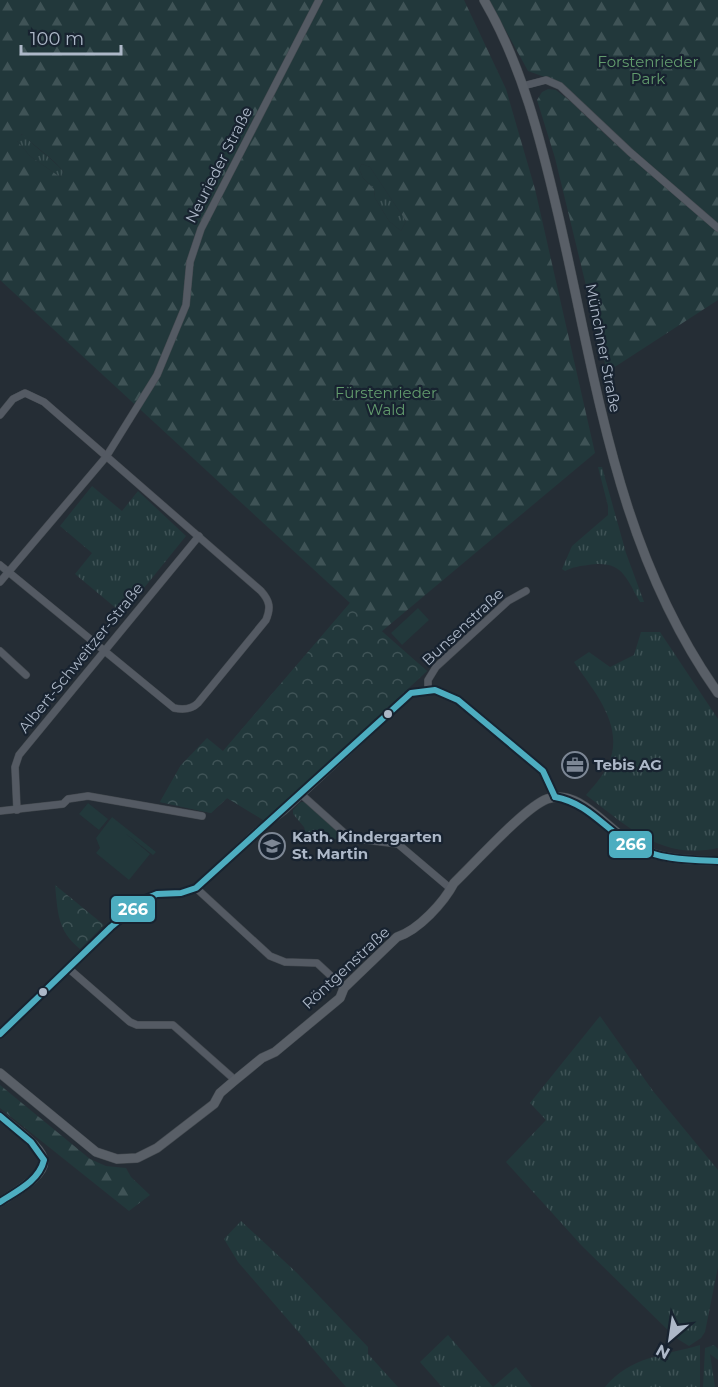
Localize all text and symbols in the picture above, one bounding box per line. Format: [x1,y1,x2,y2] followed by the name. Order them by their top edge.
[21,18,122,56] scale bar
[30,28,84,50] text: 100 m
[597,52,699,88] park label: Forstenrieder Park
[181,103,256,226] street label: Neurieder Straße
[582,282,625,414] street label: Münchner Straße
[335,383,437,419] park label: Fürstenrieder Wald
[14,579,147,737] street label: Albert-Schweitzer-Straße
[418,584,507,669] street label: Bunsenstraße
[382,708,394,720] unlabelled marker
[560,750,590,780] office icon: Tebis AG
[594,755,662,774] place label: Tebis AG
[292,827,442,863] place label: Kath. Kindergarten St. Martin
[608,830,653,859] line badge: 266
[257,831,287,861] school or university icon: Kath. Kindergarten St. Martin
[616,835,646,854] text: 266
[110,895,156,923] line badge: 266
[118,900,148,919] text: 266
[298,922,393,1013] street label: Röntgenstraße
[37,986,49,998] unlabelled marker
[640,1309,700,1369] north arrow
[653,1340,673,1363] text: N

